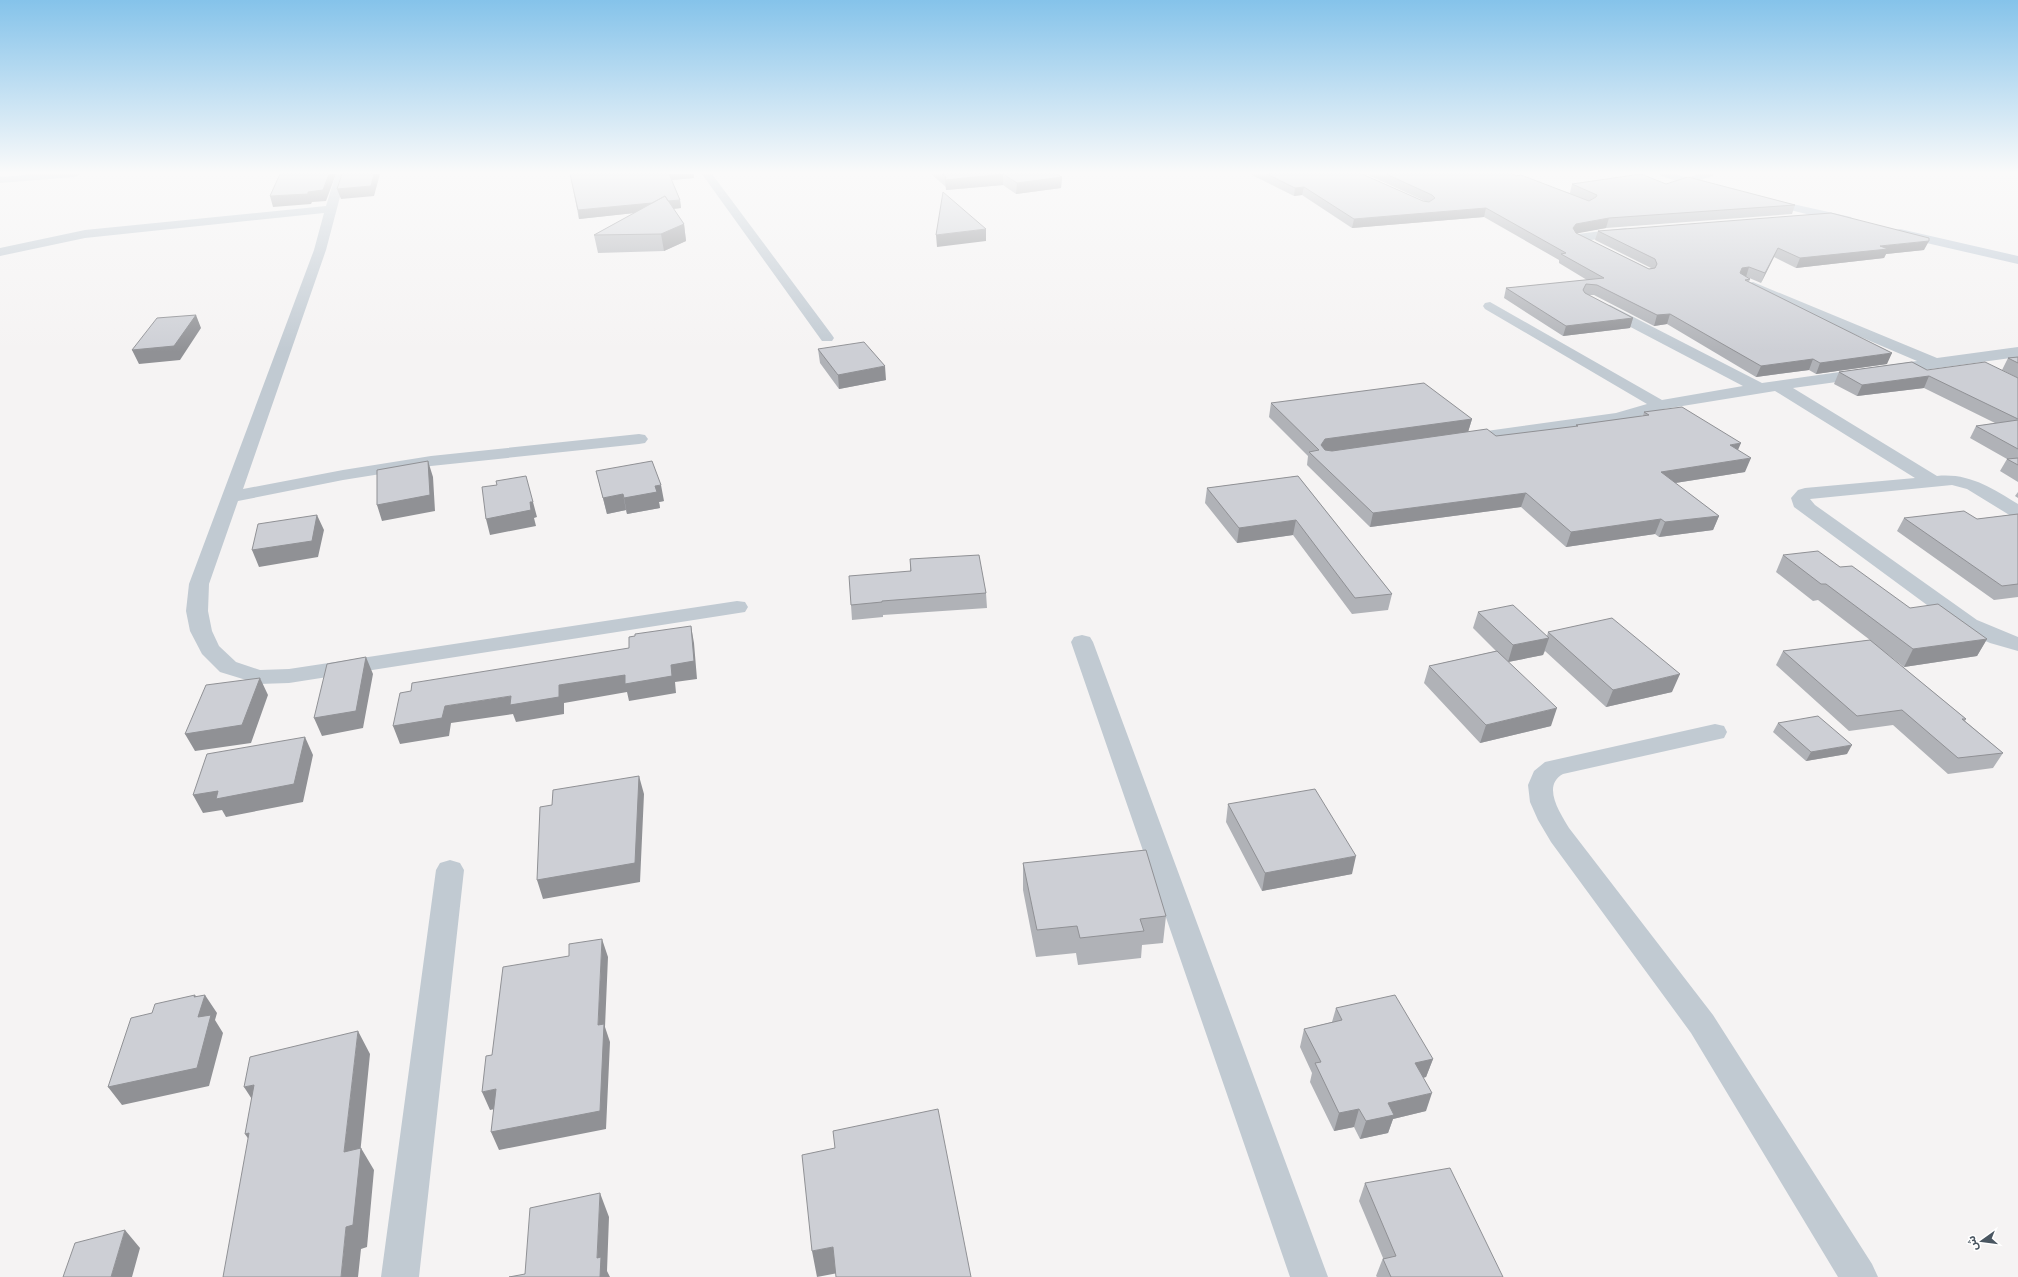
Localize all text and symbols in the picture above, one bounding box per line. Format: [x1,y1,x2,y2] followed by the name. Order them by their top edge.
[1962,1221,2002,1261] north arrow
[1964,1234,1981,1252] text: ش

